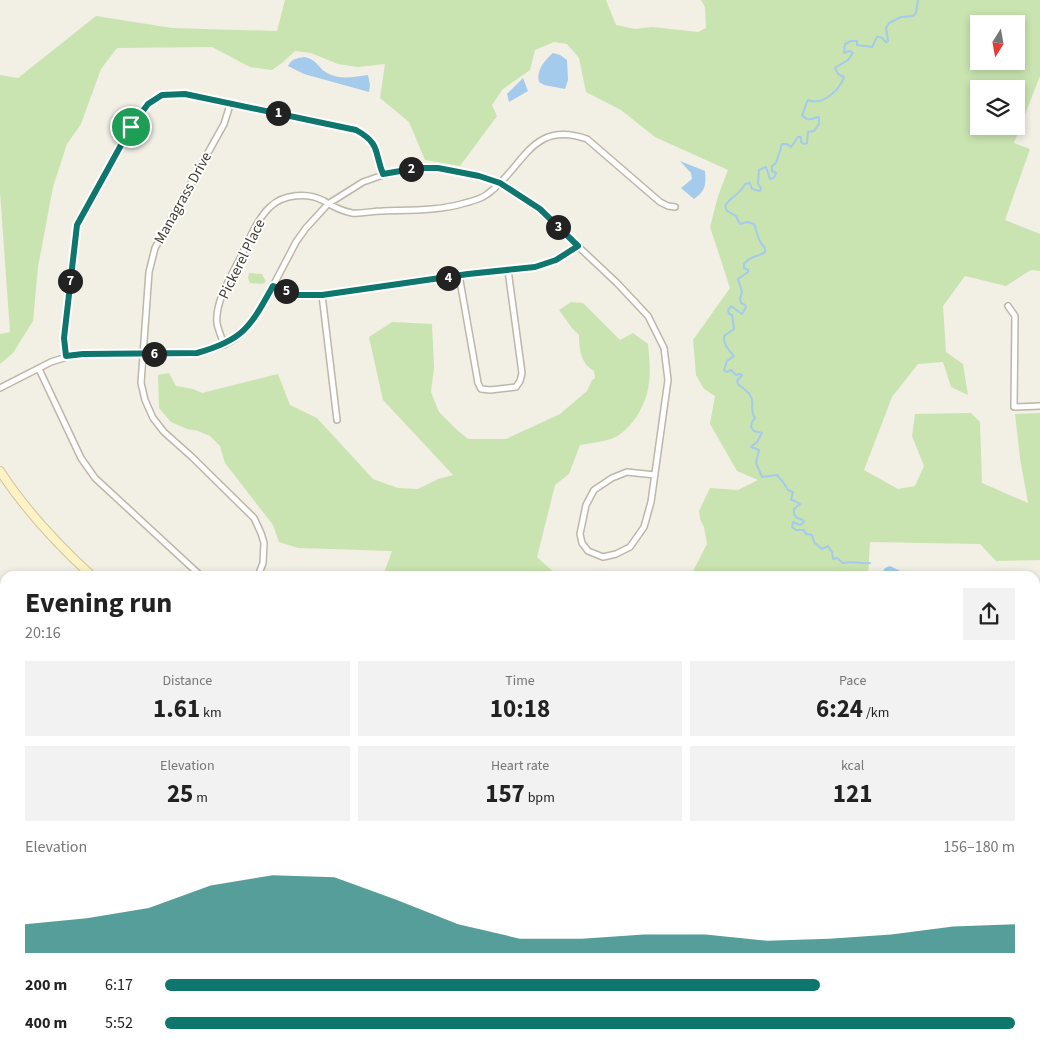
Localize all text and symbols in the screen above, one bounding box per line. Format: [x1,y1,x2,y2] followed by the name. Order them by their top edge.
[970,15,1025,70] north arrow
[970,15,1025,135] map controls
[970,80,1025,135] button: layers
[266,100,290,126] pin: 1
[275,103,282,123] text: 1
[110,106,152,148] pin
[117,113,145,141] icon: arrive
[149,148,217,248] street label: Managrass Drive
[398,156,424,182] pin: 2
[408,159,415,179] text: 2
[546,214,570,240] pin: 3
[214,215,270,303] street label: Pickerel Place
[555,217,562,237] text: 3
[436,266,460,290] pin: 4
[58,268,82,294] pin: 7
[445,268,452,288] text: 4
[67,271,74,291] text: 7
[274,278,298,304] pin: 5
[283,281,290,301] text: 5
[142,342,166,366] pin: 6
[151,344,158,364] text: 6
[25,583,172,623] text: Evening run
[963,588,1015,640] button: share
[25,622,61,644] text: 20:16
[162,671,212,691] text: Distance
[505,671,535,691] text: Time
[839,671,866,691] text: Pace
[153,691,200,727] text: 1.61
[490,691,550,727] text: 10:18
[816,691,863,727] text: 6:24
[200,703,222,723] text: km
[863,703,889,723] text: /km
[160,756,215,776] text: Elevation
[491,756,549,776] text: Heart rate
[841,756,864,776] text: kcal
[167,776,193,812] text: 25
[485,776,525,812] text: 157
[833,776,872,812] text: 121
[193,788,208,808] text: m
[525,788,555,808] text: bpm
[25,836,87,858] text: Elevation
[943,836,1015,858] text: 156–180 m
[25,974,67,996] text: 200 m
[105,974,133,996] text: 6:17
[25,1012,67,1034] text: 400 m
[105,1012,133,1034] text: 5:52

